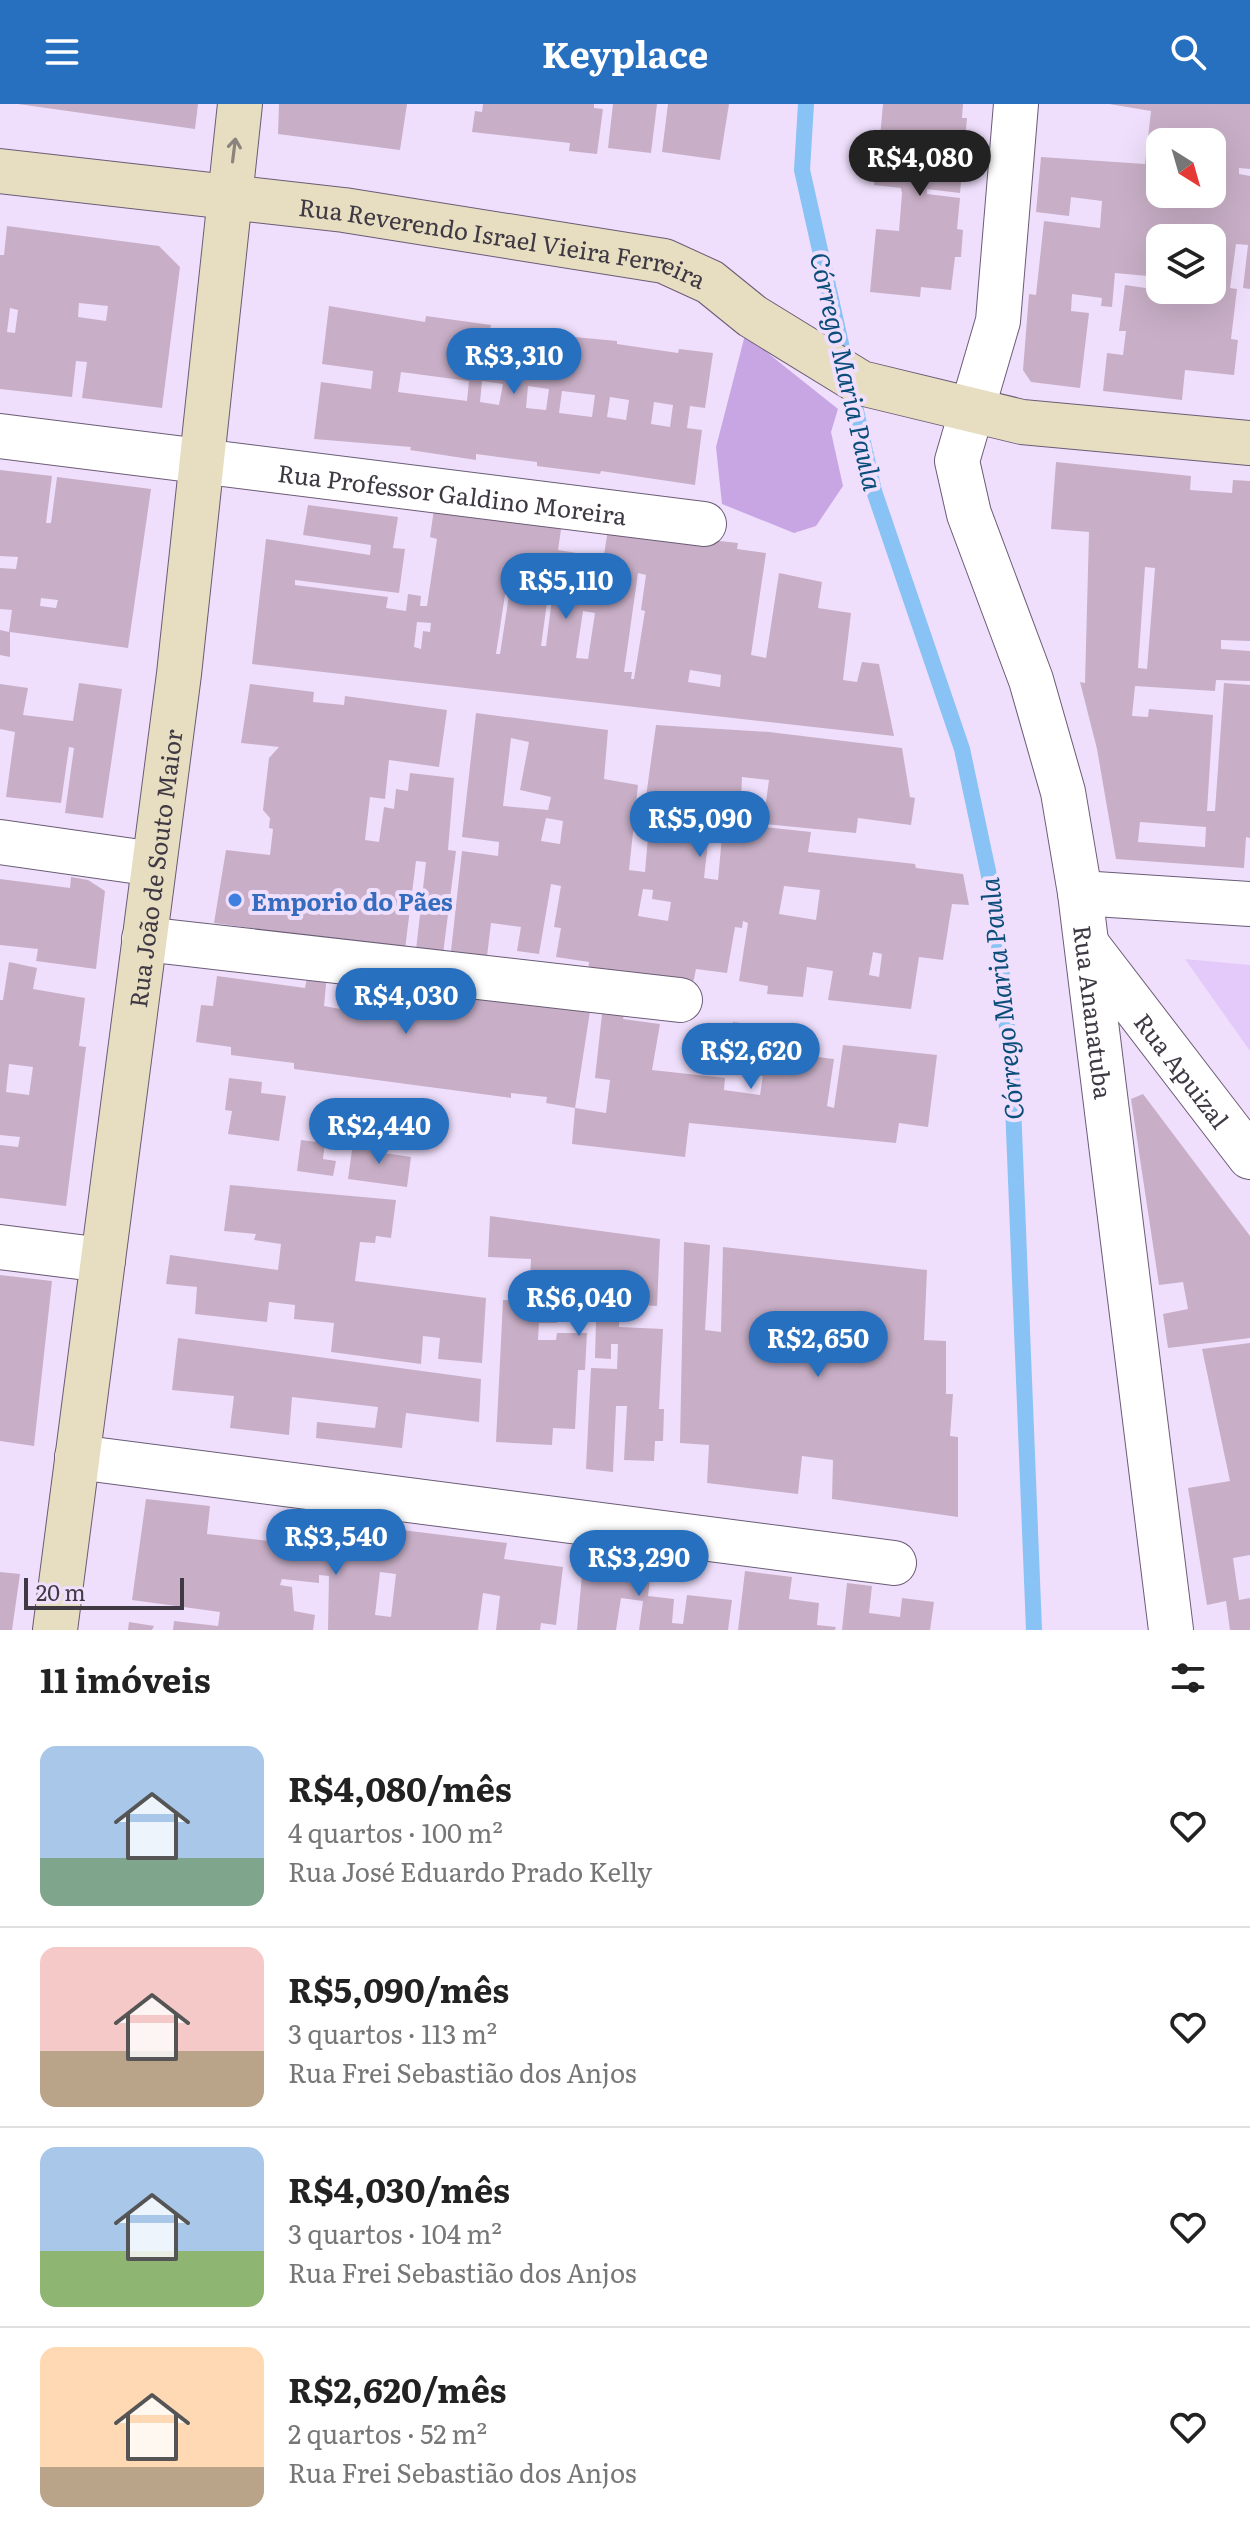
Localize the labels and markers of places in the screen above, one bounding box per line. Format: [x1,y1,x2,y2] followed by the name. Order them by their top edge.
[846,130,994,198] pin: R$4,080
[440,328,588,396] pin: R$3,310
[492,553,640,621] pin: R$5,110
[626,791,774,859] pin: R$5,090
[251,883,453,918] place label: Emporio do Pães
[226,891,244,909] marker: Emporio do Pães
[332,968,480,1036] pin: R$4,030
[677,1023,825,1091] pin: R$2,620
[305,1098,453,1166] pin: R$2,440
[505,1270,653,1338] pin: R$6,040
[744,1311,892,1379] pin: R$2,650
[262,1509,410,1577] pin: R$3,540
[565,1530,713,1598] pin: R$3,290

